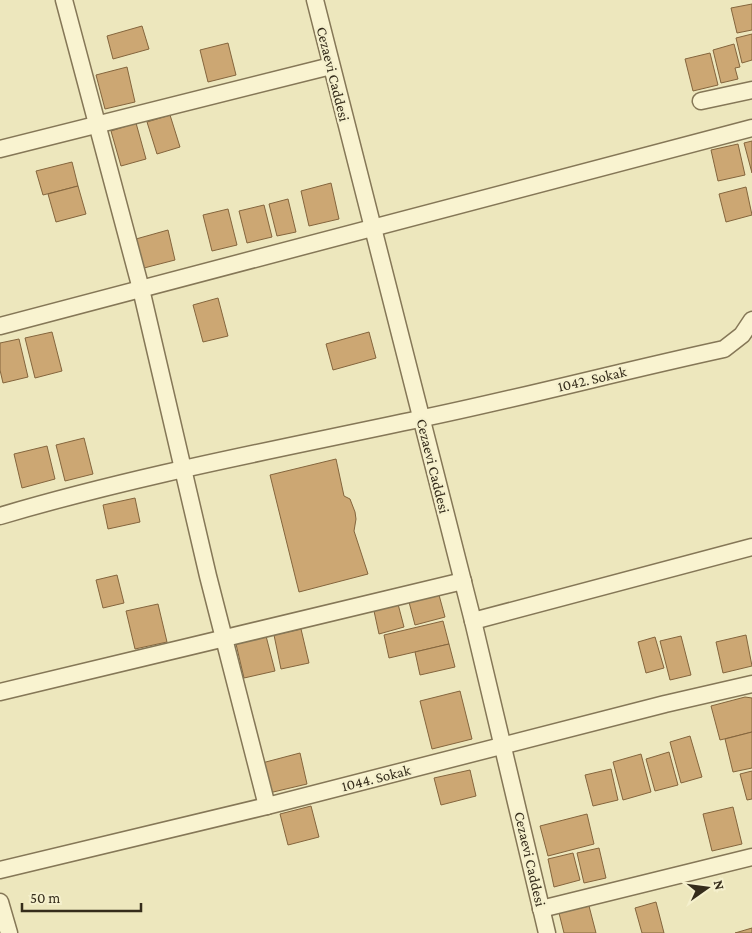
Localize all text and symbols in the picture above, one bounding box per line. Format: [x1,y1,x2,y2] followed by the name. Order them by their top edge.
[314,25,352,123] street label: Cezaevi Caddesi
[556,363,629,395] street label: 1042. Sokak
[414,417,452,515] street label: Cezaevi Caddesi
[340,761,413,794] street label: 1044. Sokak
[511,810,549,908] street label: Cezaevi Caddesi
[682,863,732,913] north arrow
[711,878,729,892] text: N
[22,880,141,912] scale bar
[30,890,60,906] text: 50 m

